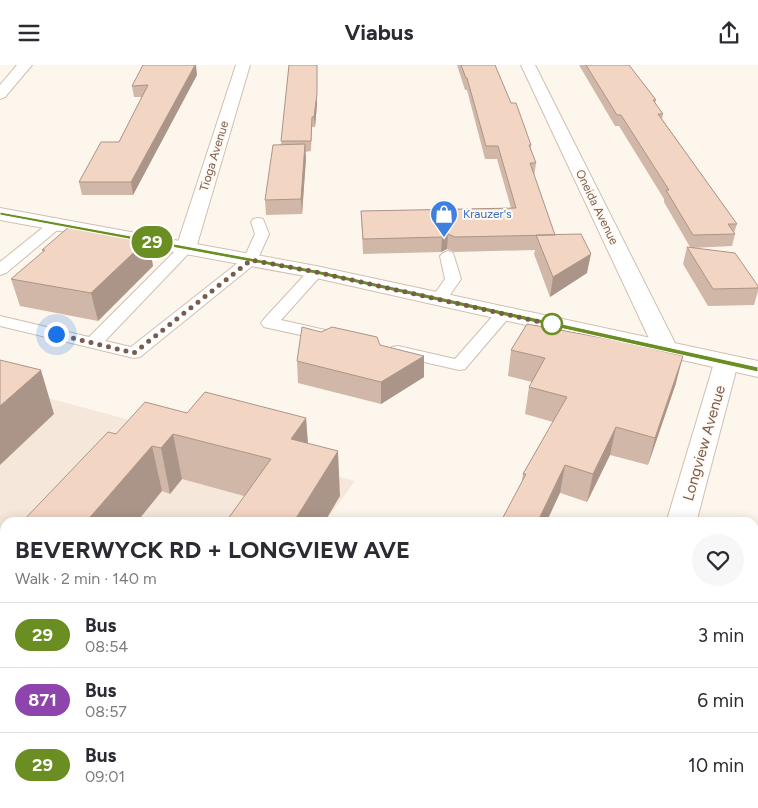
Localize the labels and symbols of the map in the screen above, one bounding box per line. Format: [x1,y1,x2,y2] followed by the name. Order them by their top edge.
[197,119,232,193] street label: Tioga Avenue
[573,167,621,247] street label: Oneida Avenue
[429,199,459,238] shop icon: Krauzer's
[463,207,512,221] place label: Krauzer's
[130,226,174,258] line badge: 29
[541,313,563,335] unlabelled marker
[44,322,69,347] your location
[679,383,729,503] street label: Longview Avenue

